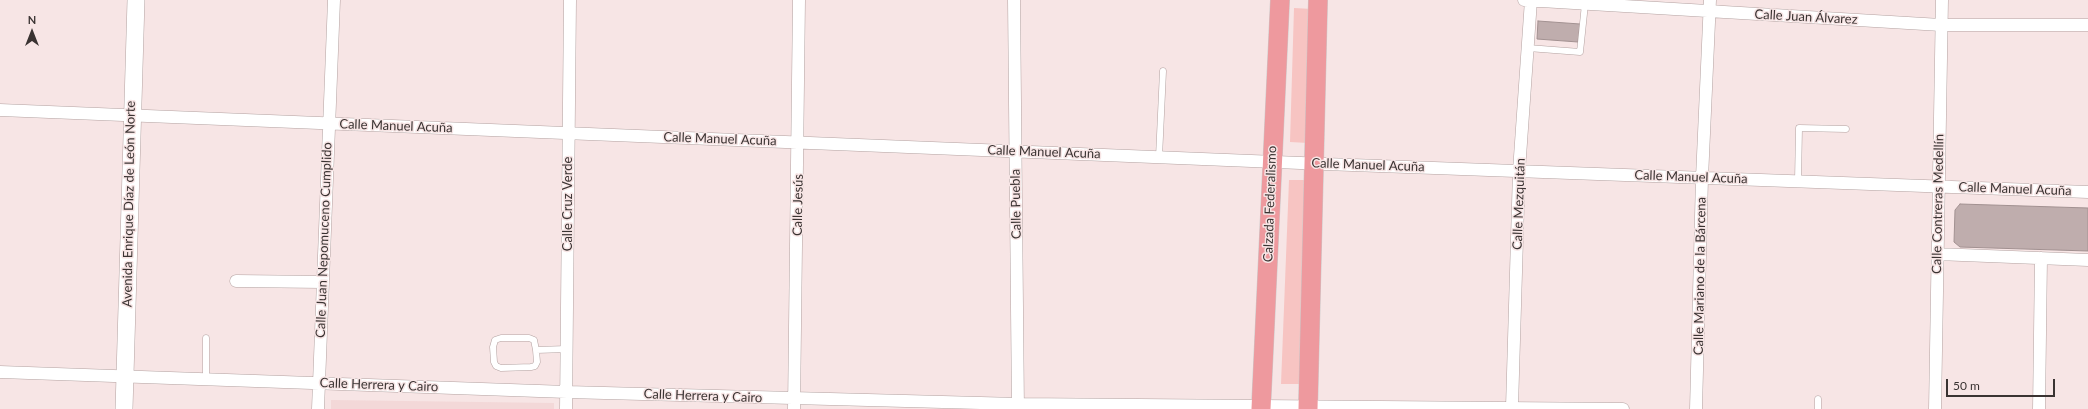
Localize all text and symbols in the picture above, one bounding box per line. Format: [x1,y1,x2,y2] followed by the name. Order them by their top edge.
[1754,7,1858,27] street label: Calle Juan Álvarez
[12,12,52,52] north arrow
[28,13,36,26] text: N
[119,101,139,307] street label: Avenida Enrique Díaz de León Norte
[339,116,453,136] street label: Calle Manuel Acuña
[663,129,777,149] street label: Calle Manuel Acuña
[1929,134,1947,274] street label: Calle Contreras Medellín
[313,142,335,338] street label: Calle Juan Nepomuceno Cumplido
[987,142,1101,162] street label: Calle Manuel Acuña
[1260,146,1280,262] street label: Calzada Federalismo
[1311,155,1425,175] street label: Calle Manuel Acuña
[560,157,576,251] street label: Calle Cruz Verde
[1510,158,1528,250] street label: Calle Mezquitán
[1634,167,1748,187] street label: Calle Manuel Acuña
[1008,169,1024,239] street label: Calle Puebla
[790,174,806,236] street label: Calle Jesús
[1958,179,2072,199] street label: Calle Manuel Acuña
[1691,197,1709,355] street label: Calle Mariano de la Bárcena
[1948,371,2057,397] scale bar
[319,375,439,395] street label: Calle Herrera y Cairo
[1953,378,1980,393] text: 50 m
[643,386,763,406] street label: Calle Herrera y Cairo

